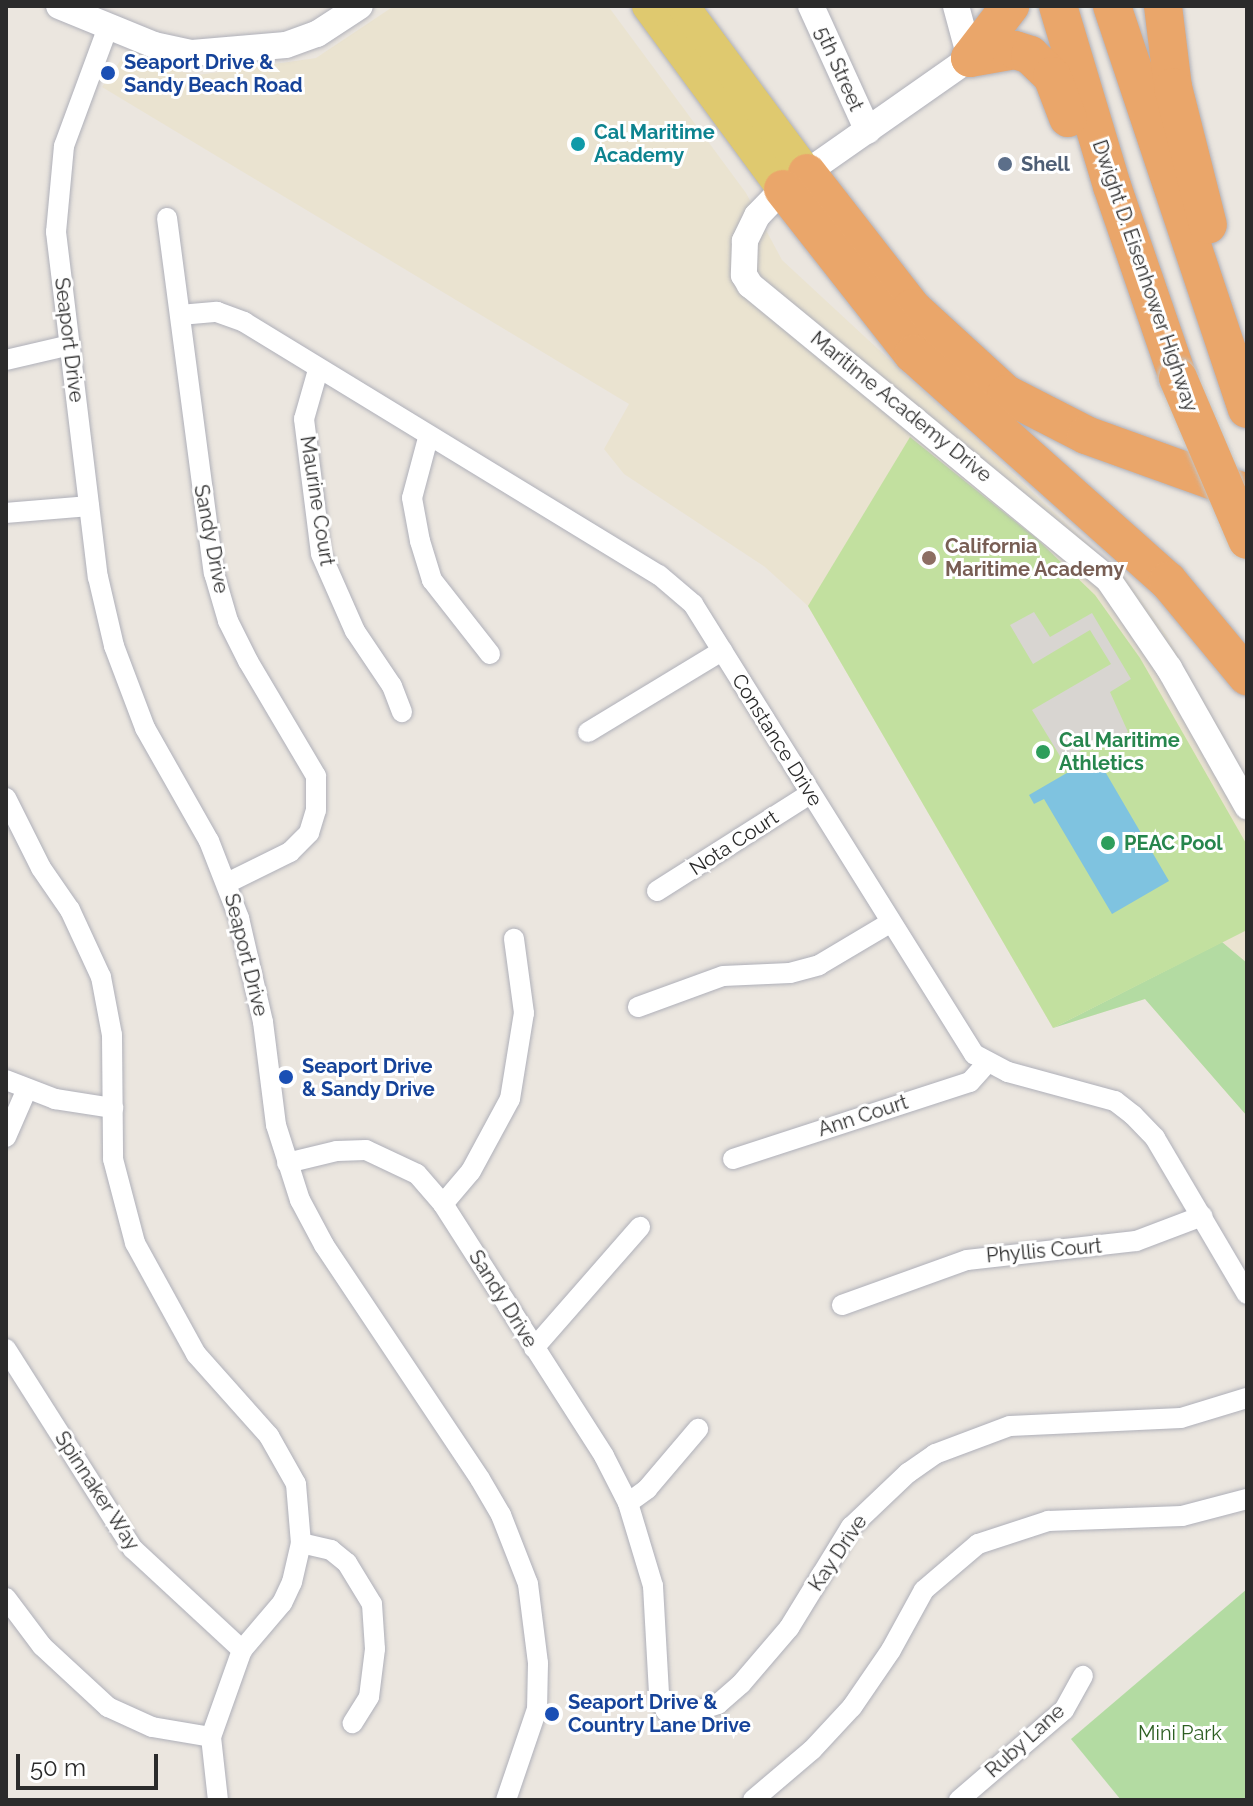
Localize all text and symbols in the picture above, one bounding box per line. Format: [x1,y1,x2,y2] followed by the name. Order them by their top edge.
[810,23,868,115] street label: 5th Street
[124,50,303,97] place label: Seaport Drive & Sandy Beach Road
[99,64,117,82] marker: Seaport Drive & Sandy Beach Road
[594,120,715,167] place label: Cal Maritime Academy
[569,135,587,153] marker: Cal Maritime Academy
[1087,137,1203,415] street label: Dwight D. Eisenhower Highway
[1021,152,1070,176] place label: Shell
[996,155,1014,173] marker: Shell
[49,276,89,404] street label: Seaport Drive
[805,326,997,488] street label: Maritime Academy Drive
[295,434,339,568] street label: Maurine Court
[189,482,233,596] street label: Sandy Drive
[945,534,1125,581] place label: California Maritime Academy
[920,549,938,567] marker: California Maritime Academy
[727,669,827,811] street label: Constance Drive
[1059,728,1180,775] place label: Cal Maritime Athletics
[1034,743,1052,761] marker: Cal Maritime Athletics
[685,805,783,881] street label: Nota Court
[1124,831,1223,855] place label: PEAC Pool
[1099,834,1117,852] marker: PEAC Pool
[219,891,273,1019] street label: Seaport Drive
[302,1054,435,1101] place label: Seaport Drive & Sandy Drive
[277,1068,295,1086] marker: Seaport Drive & Sandy Drive
[815,1090,911,1142] street label: Ann Court
[985,1234,1103,1268] street label: Phyllis Court
[463,1246,543,1352] street label: Sandy Drive
[49,1426,145,1556] street label: Spinnaker Way
[804,1510,872,1596] street label: Kay Drive
[568,1690,751,1737] place label: Seaport Drive & Country Lane Drive
[980,1699,1070,1783] street label: Ruby Lane
[543,1705,561,1723] marker: Seaport Drive & Country Lane Drive
[1138,1721,1222,1745] park label: Mini Park
[20,1738,162,1788] scale bar
[30,1753,86,1782] text: 50 m

